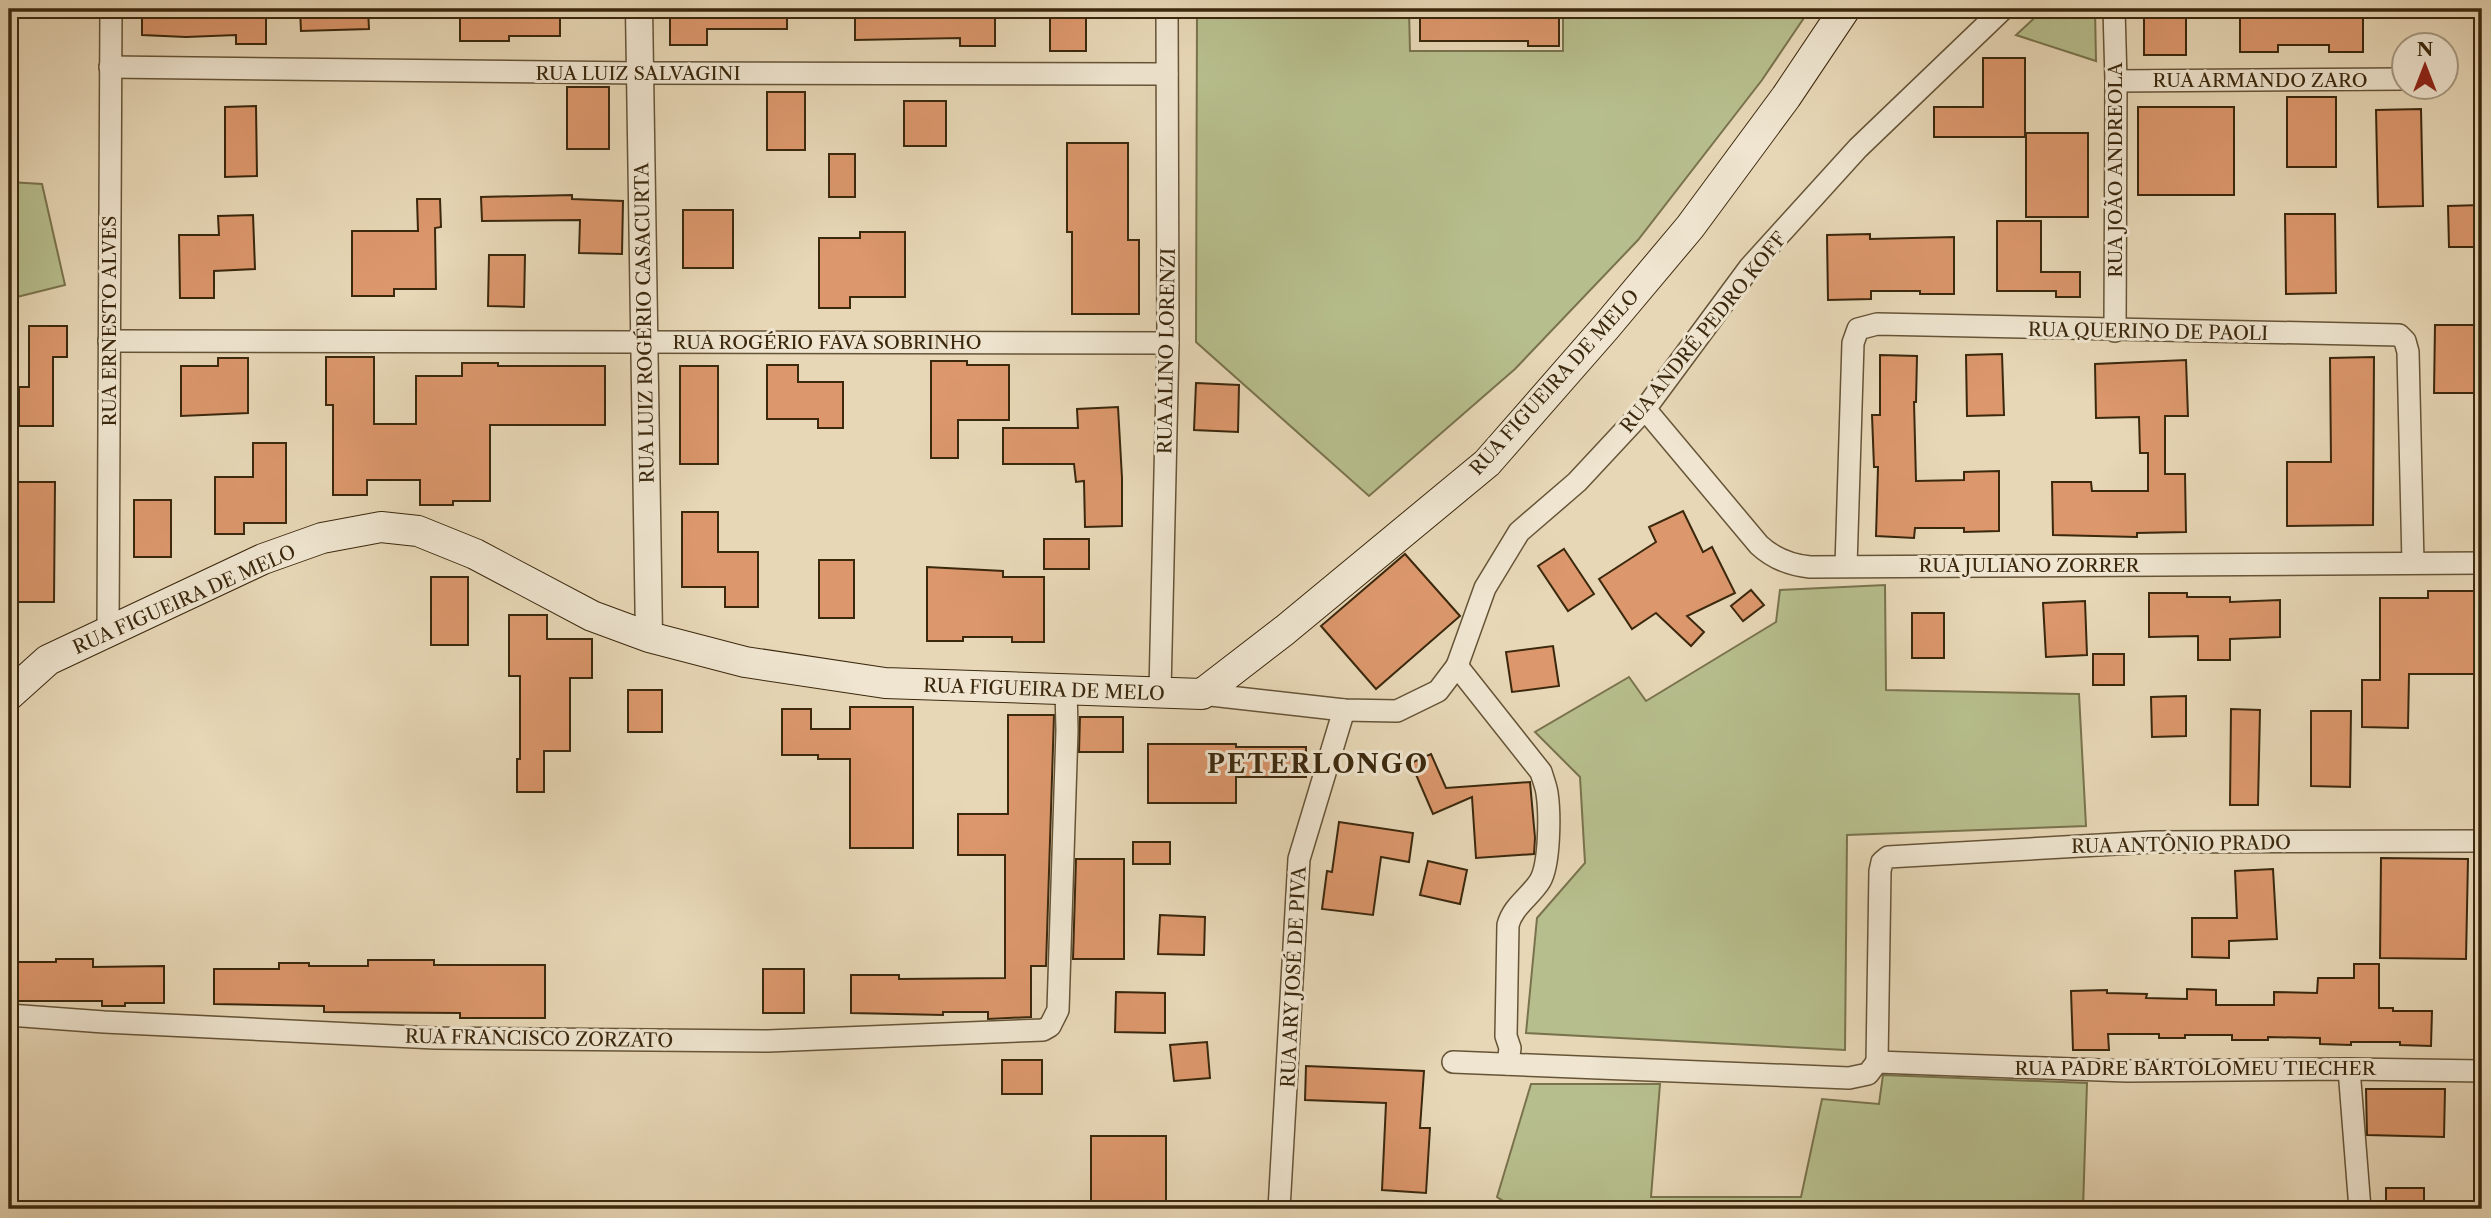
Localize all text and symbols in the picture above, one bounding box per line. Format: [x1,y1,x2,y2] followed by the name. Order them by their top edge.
[2390,32,2460,102] north arrow
[2417,38,2433,61] text: N
[2103,61,2127,278] street label: RUA JOÃO ANDREOLA
[535,62,741,85] street label: RUA LUIZ SALVAGINI
[2153,69,2367,92] street label: RUA ARMANDO ZARO
[630,162,659,484] street label: RUA LUIZ ROGÉRIO CASACURTA
[98,216,121,426] street label: RUA ERNESTO ALVES
[1615,227,1791,437] street label: RUA ANDRÉ PEDRO KOFF
[1153,248,1180,454] street label: RUA ALINO LORENZI
[1465,285,1644,480] street label: RUA FIGUEIRA DE MELO
[2028,318,2268,345] street label: RUA QUERINO DE PAOLI
[673,331,981,354] street label: RUA ROGÉRIO FAVA SOBRINHO
[69,540,299,659] street label: RUA FIGUEIRA DE MELO
[1919,554,2141,577] street label: RUA JULIANO ZORRER
[923,674,1165,705] street label: RUA FIGUEIRA DE MELO
[1207,748,1429,780] district label: PETERLONGO
[2071,831,2291,858] street label: RUA ANTÔNIO PRADO
[1276,865,1311,1088] street label: RUA ARY JOSÉ DE PIVA
[405,1025,673,1052] street label: RUA FRANCISCO ZORZATO
[2014,1057,2377,1080] street label: RUA PADRE BARTOLOMEU TIECHER

